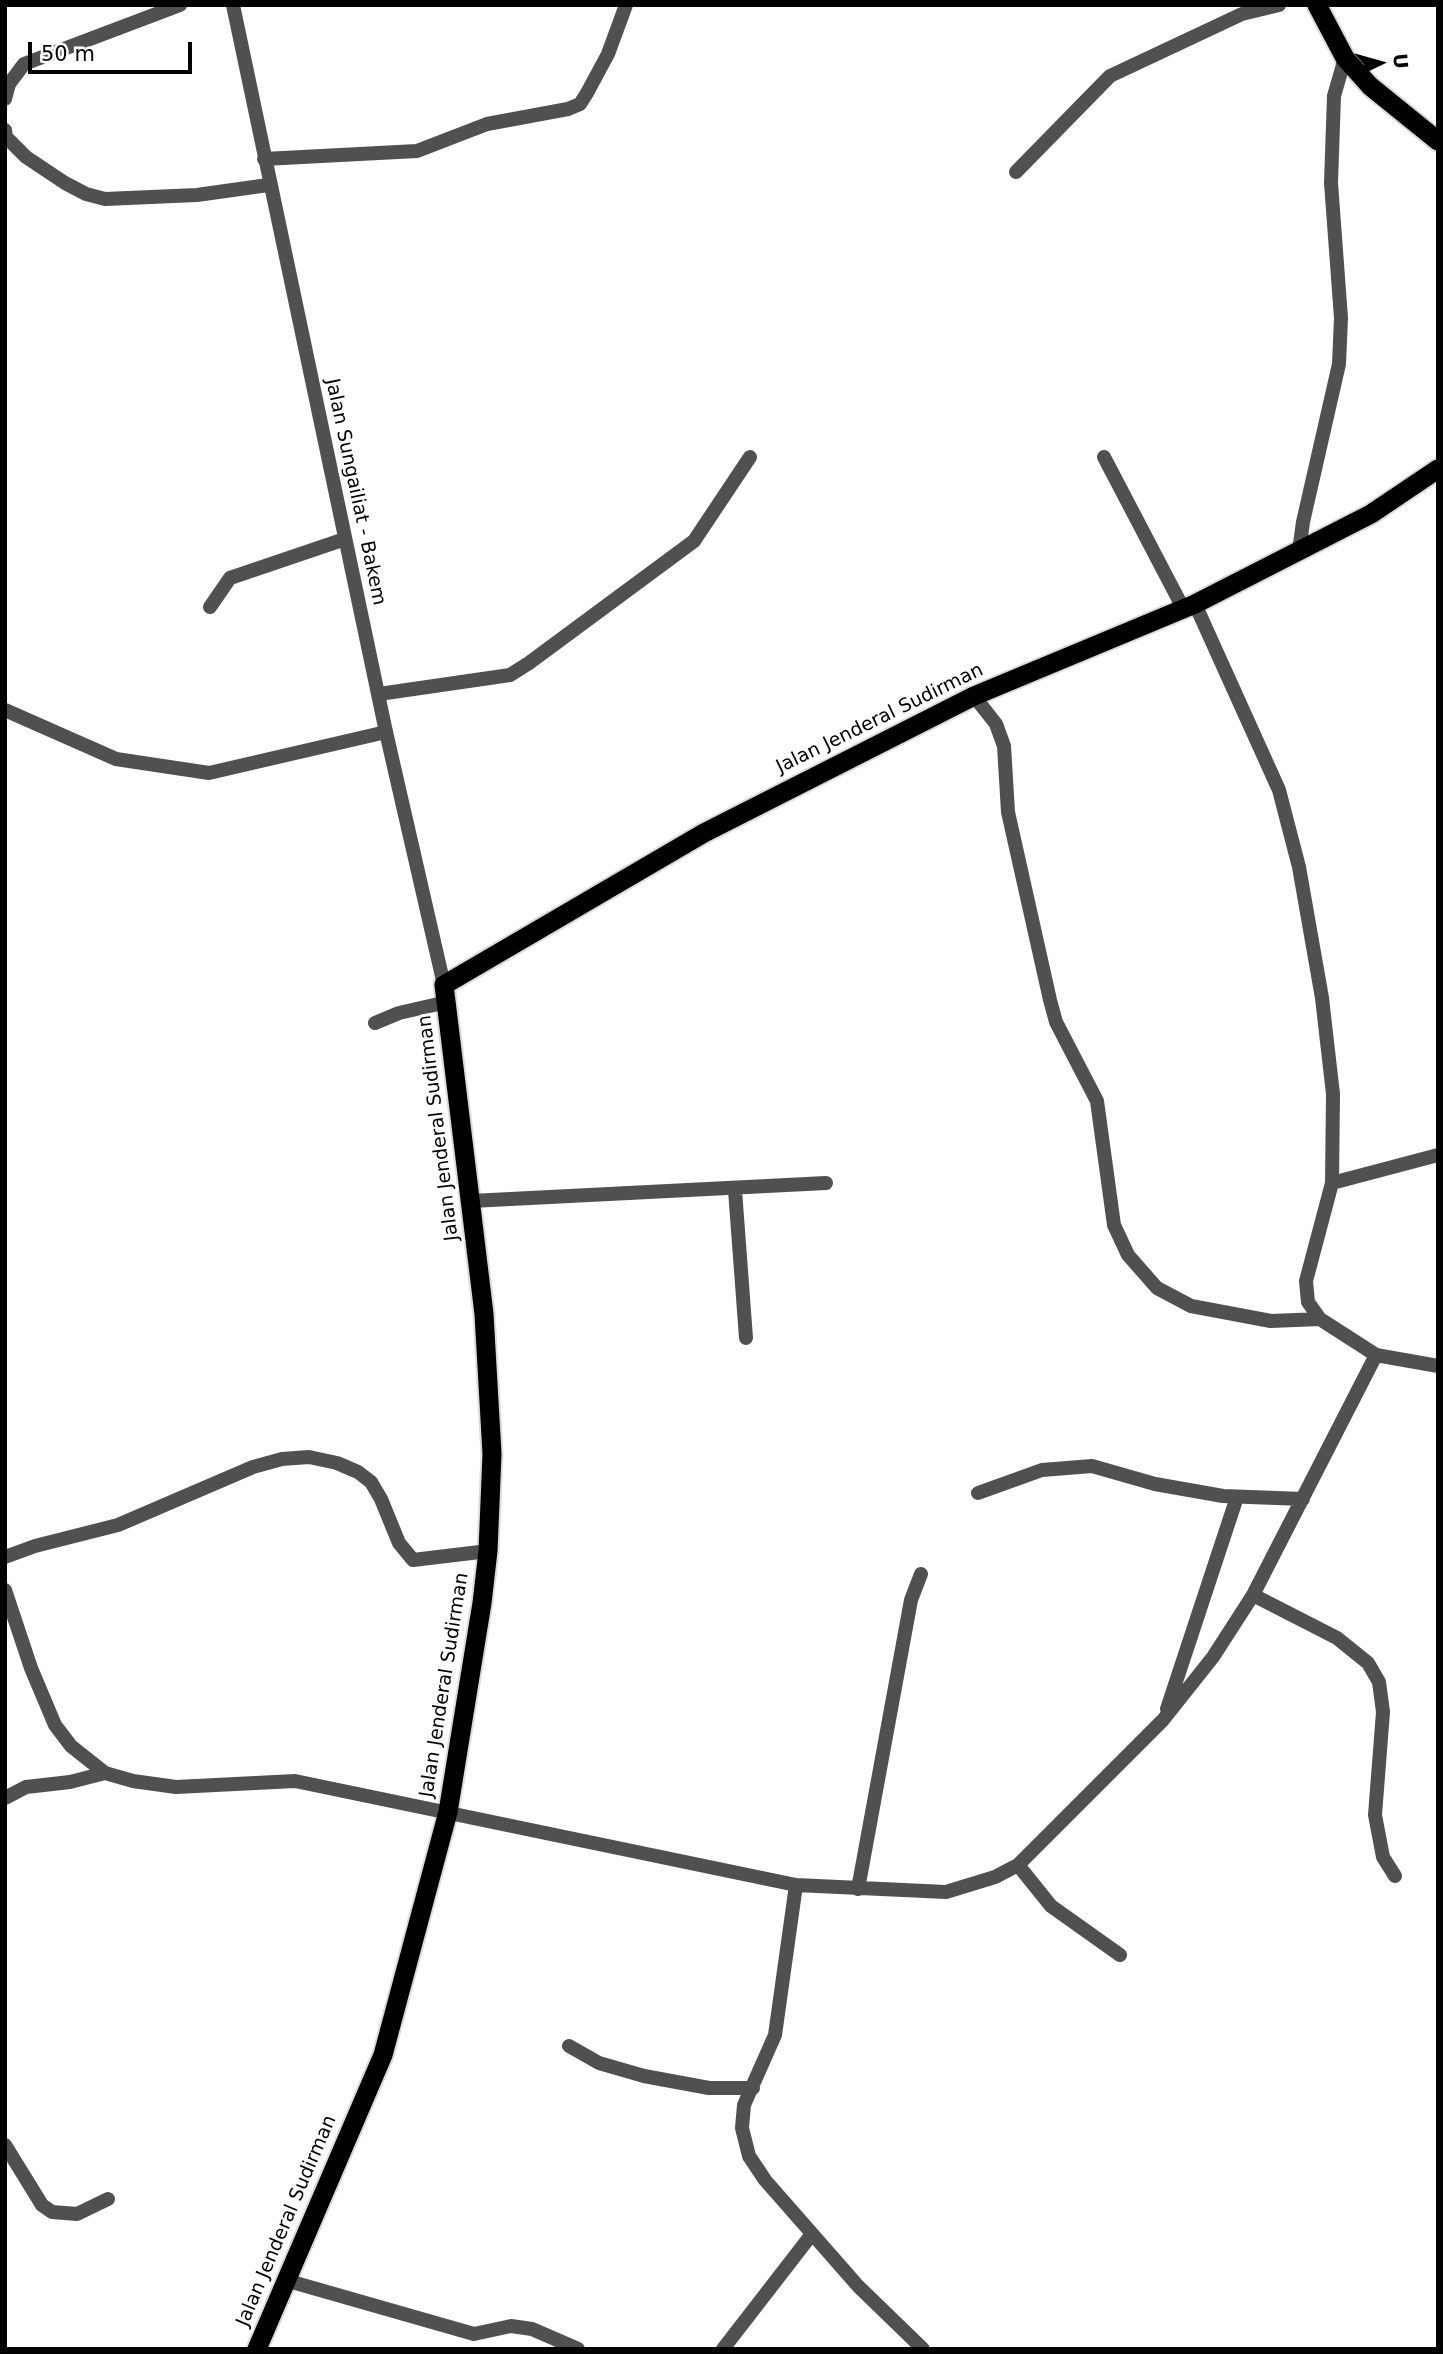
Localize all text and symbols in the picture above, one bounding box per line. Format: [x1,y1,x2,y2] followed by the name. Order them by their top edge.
[32,28,196,72] scale bar
[1345,28,1415,98] north arrow
[41,42,95,66] text: 50 m
[1389,53,1413,70] text: U
[320,377,390,607] street label: Jalan Sungailiat - Bakem
[773,659,987,779] street label: Jalan Jenderal Sudirman
[414,1014,464,1242] street label: Jalan Jenderal Sudirman
[416,1571,474,1799] street label: Jalan Jenderal Sudirman
[232,2112,342,2330] street label: Jalan Jenderal Sudirman

